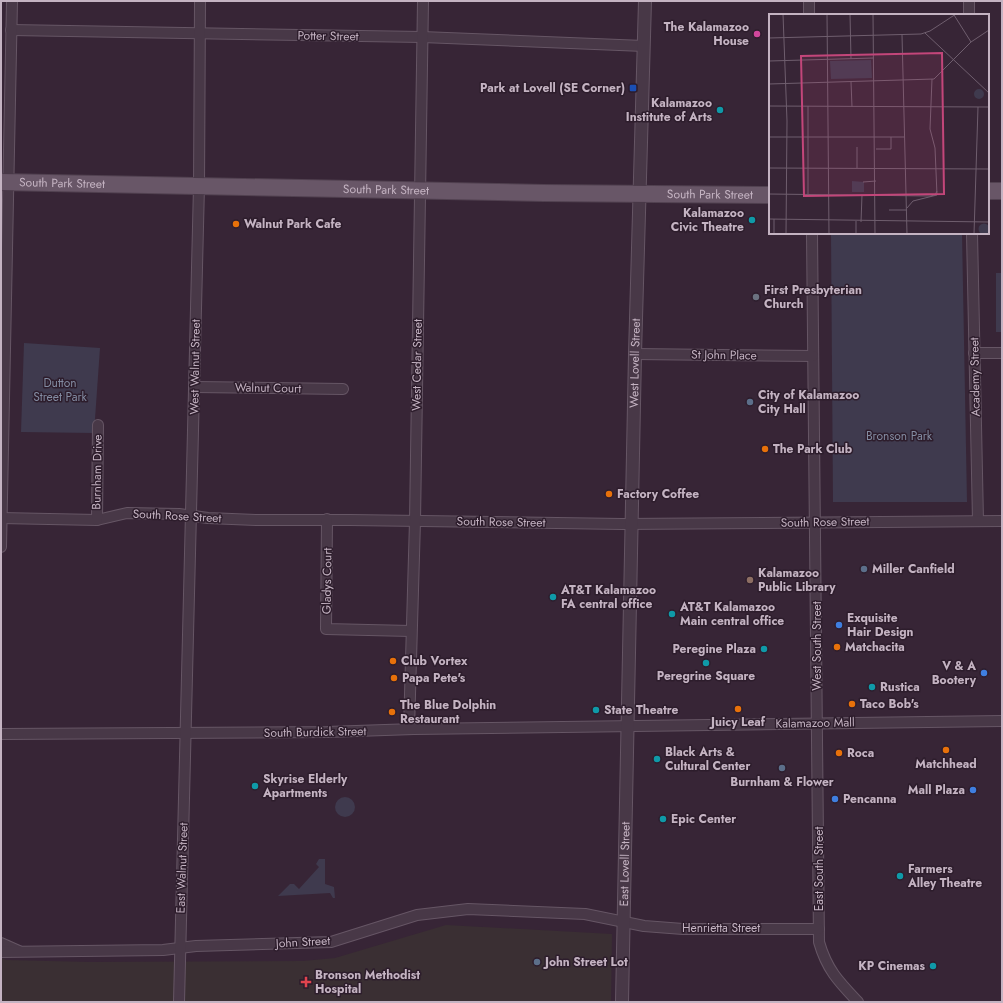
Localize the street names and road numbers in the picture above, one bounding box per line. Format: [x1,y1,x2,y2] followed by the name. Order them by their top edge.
[297,26,359,46] street label: Potter Street
[19,173,105,193] street label: South Park Street
[343,180,429,200] street label: South Park Street
[667,185,753,204] street label: South Park Street
[625,318,645,408] street label: West Lovell Street
[185,319,205,415] street label: West Walnut Street
[407,319,427,411] street label: West Cedar Street
[965,337,985,417] street label: Academy Street
[691,345,757,365] street label: St John Place
[235,378,301,398] street label: Walnut Court
[87,434,107,510] street label: Burnham Drive
[132,505,222,527] street label: South Rose Street
[456,512,546,532] street label: South Rose Street
[780,512,870,532] street label: South Rose Street
[317,548,337,614] street label: Gladys Court
[808,601,826,691] street label: West South Street
[775,713,855,733] street label: Kalamazoo Mall
[264,722,367,742] street label: South Burdick Street
[615,821,635,907] street label: East Lovell Street
[171,822,193,914] street label: East Walnut Street
[810,827,828,911] street label: East South Street
[682,919,760,937] street label: Henrietta Street
[273,932,331,953] street label: John Street

